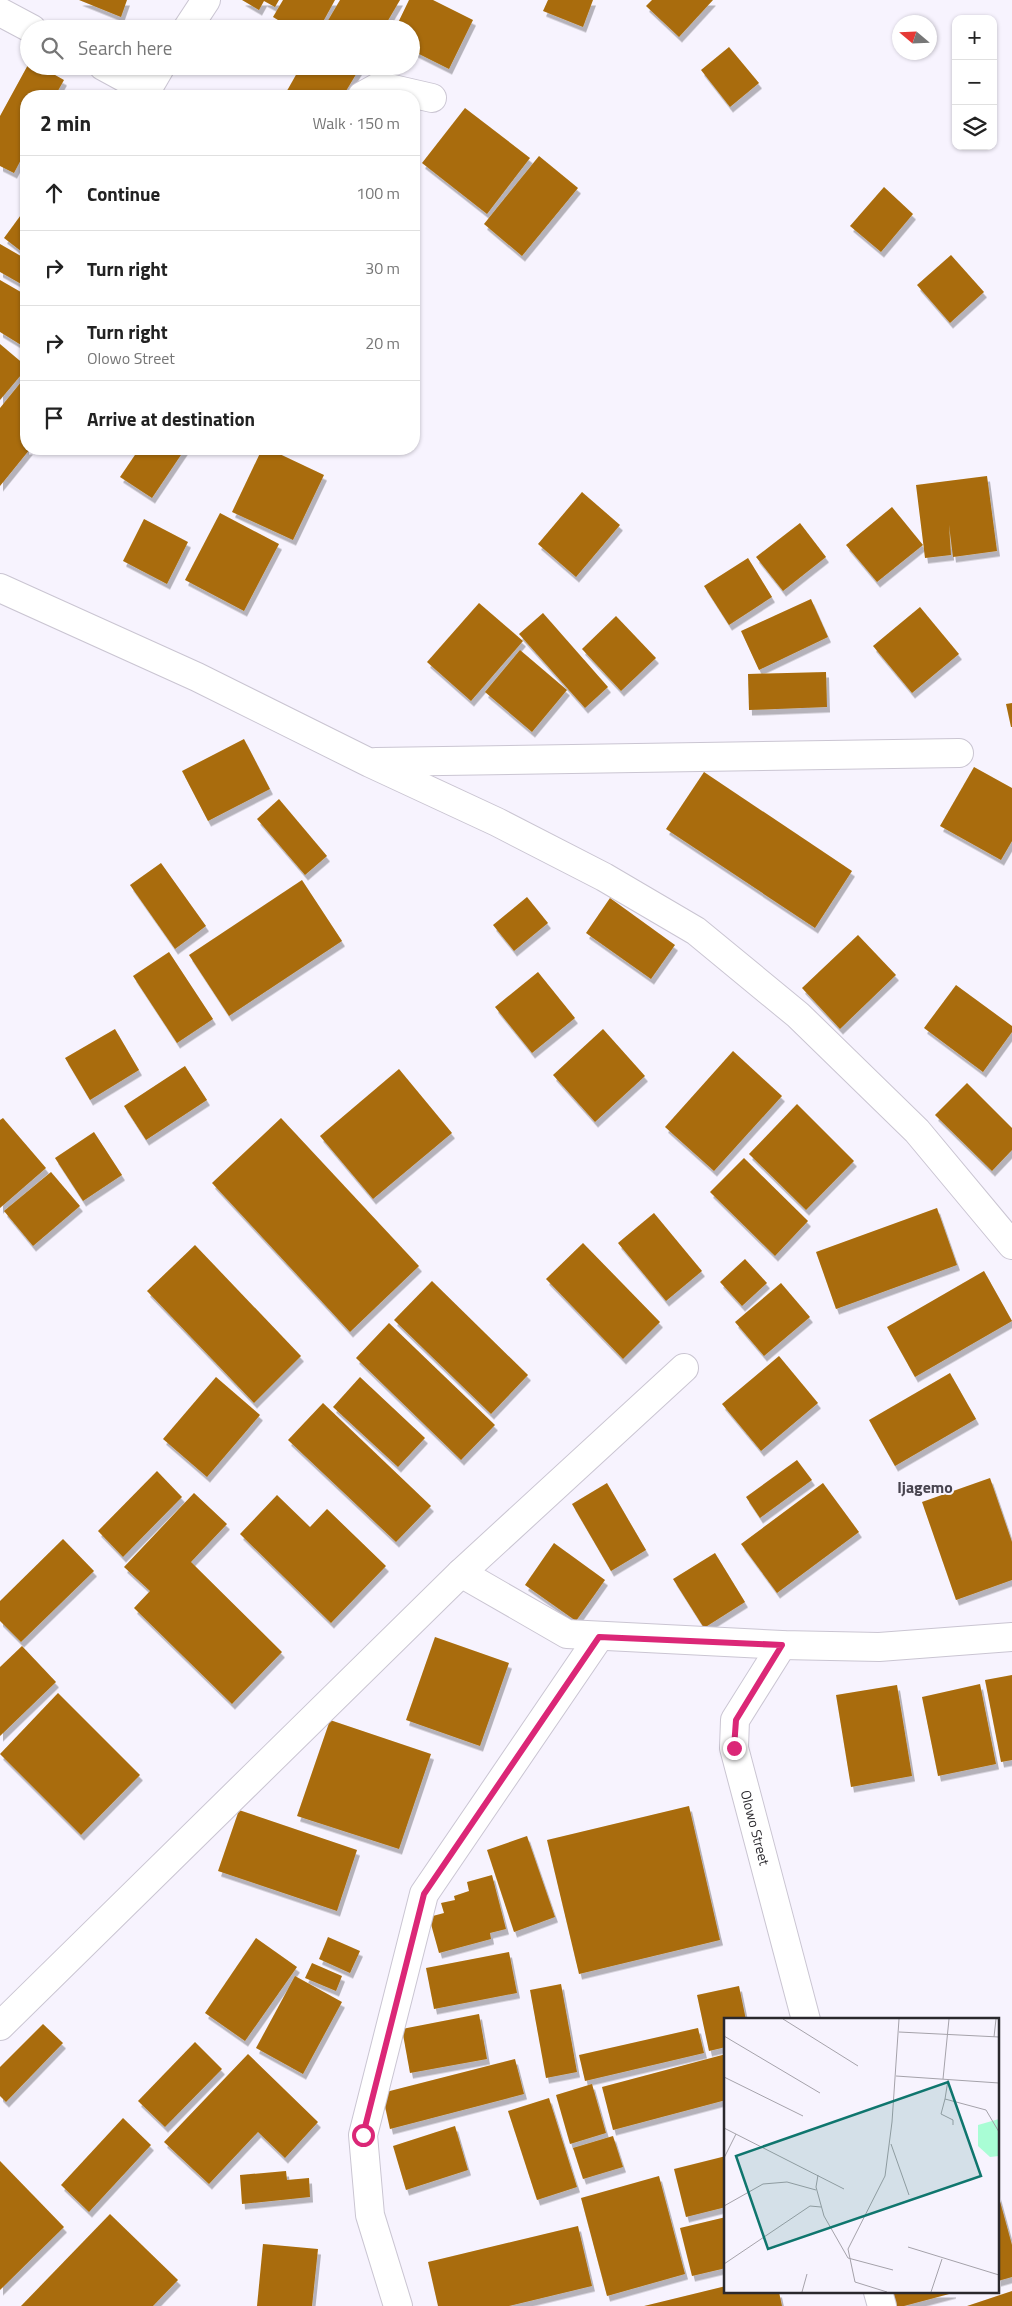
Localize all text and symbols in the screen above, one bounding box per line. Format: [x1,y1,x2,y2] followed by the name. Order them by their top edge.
[892,15,937,60] north arrow
[952,15,997,150] map controls
[952,15,997,60] button: +
[20,20,420,75] search box
[78,33,172,62] text: Search here
[38,34,66,62] icon: search
[952,60,997,105] button: −
[952,105,997,150] button: layers
[40,107,91,139] text: 2 min
[312,111,400,135] text: Walk · 150 m
[40,179,68,207] icon: ahead
[87,179,160,208] text: Continue
[356,181,400,205] text: 100 m
[40,254,68,282] icon: right
[87,254,168,283] text: Turn right
[365,256,400,280] text: 30 m
[87,317,168,346] text: Turn right
[40,329,68,357] icon: right
[365,331,400,355] text: 20 m
[87,346,175,370] text: Olowo Street
[40,404,68,432] icon: arrive
[87,404,255,433] text: Arrive at destination
[897,1475,953,1499] district label: Ijagemo
[723,1737,746,1760] route end
[736,1788,776,1868] street label: Olowo Street
[724,2018,1000,2294] inset map
[352,2124,375,2147] route start

